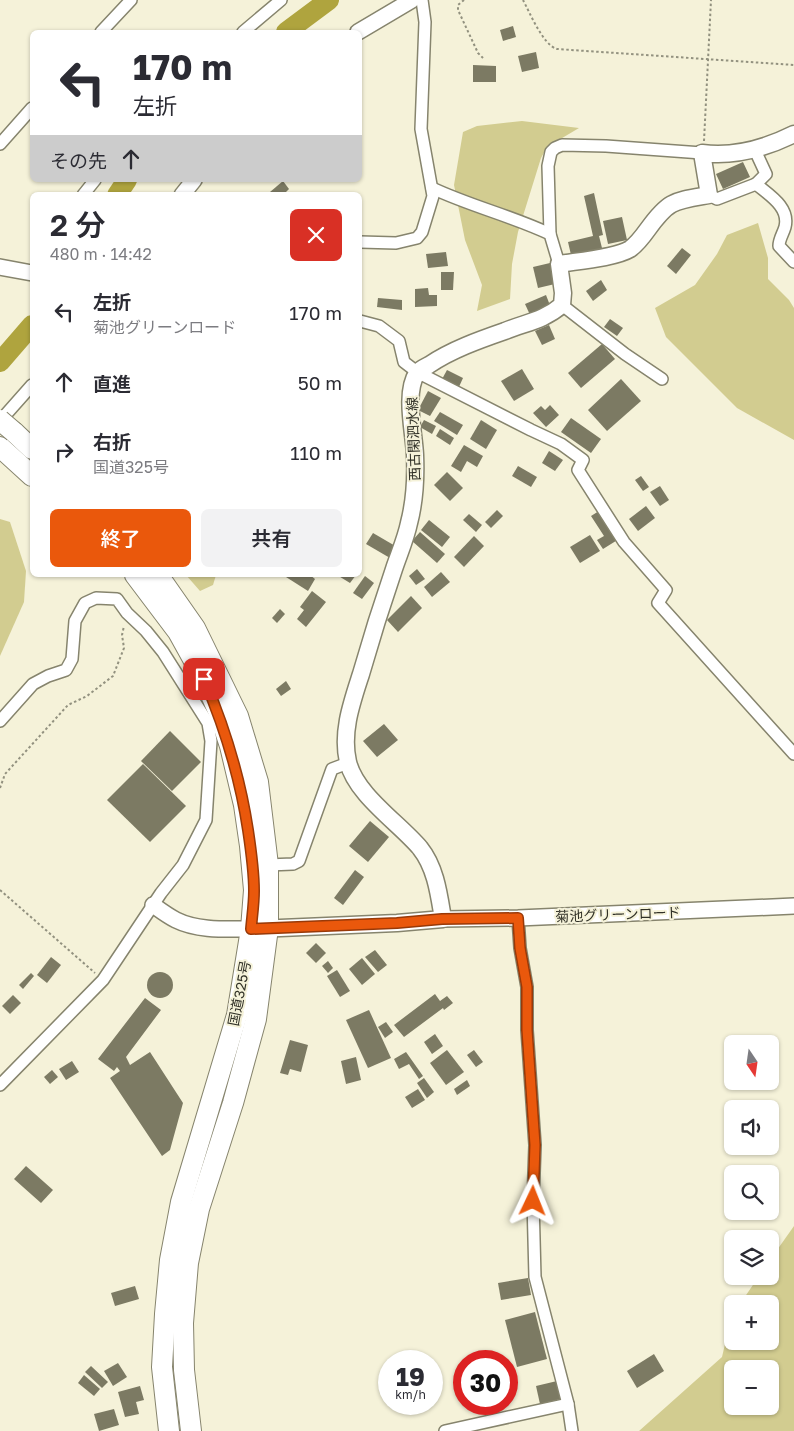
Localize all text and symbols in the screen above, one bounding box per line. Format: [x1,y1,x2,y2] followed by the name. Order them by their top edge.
[133,46,232,88] text: 170 m
[50,50,115,115] icon: left
[133,92,177,119] text: 左折
[117,145,145,173] icon: ahead
[50,149,107,172] text: その先
[50,207,105,243] text: 2 分
[290,209,342,261] button: close
[50,244,152,264] text: 480 m · 14:42
[93,290,131,313] text: 左折
[50,298,78,326] icon: left
[289,301,342,324] text: 170 m
[93,317,236,337] text: 菊池グリーンロード
[50,368,78,396] icon: ahead
[298,371,342,394] text: 50 m
[93,372,131,395] text: 直進
[403,397,423,481] street label: 西古閑泗水線
[93,430,131,453] text: 右折
[50,438,78,466] icon: right
[290,441,342,464] text: 110 m
[93,457,169,477] text: 国道325号
[50,509,191,567] button: 終了
[201,509,342,567] button: 共有
[183,658,225,700] pin
[190,665,218,693] icon: arrive
[555,903,681,925] street label: 菊池グリーンロード
[224,959,254,1027] street label: 国道325号
[724,1035,779,1090] north arrow
[724,1035,779,1415] map controls
[724,1100,779,1155] button: sound
[724,1165,779,1220] button: search
[506,1174,558,1226] position arrow
[724,1230,779,1285] button: layers
[724,1295,779,1350] button: +
[453,1350,518,1415] speed limit sign: 30
[724,1360,779,1415] button: −
[396,1361,425,1392] text: 19
[395,1387,426,1402] text: km/h

